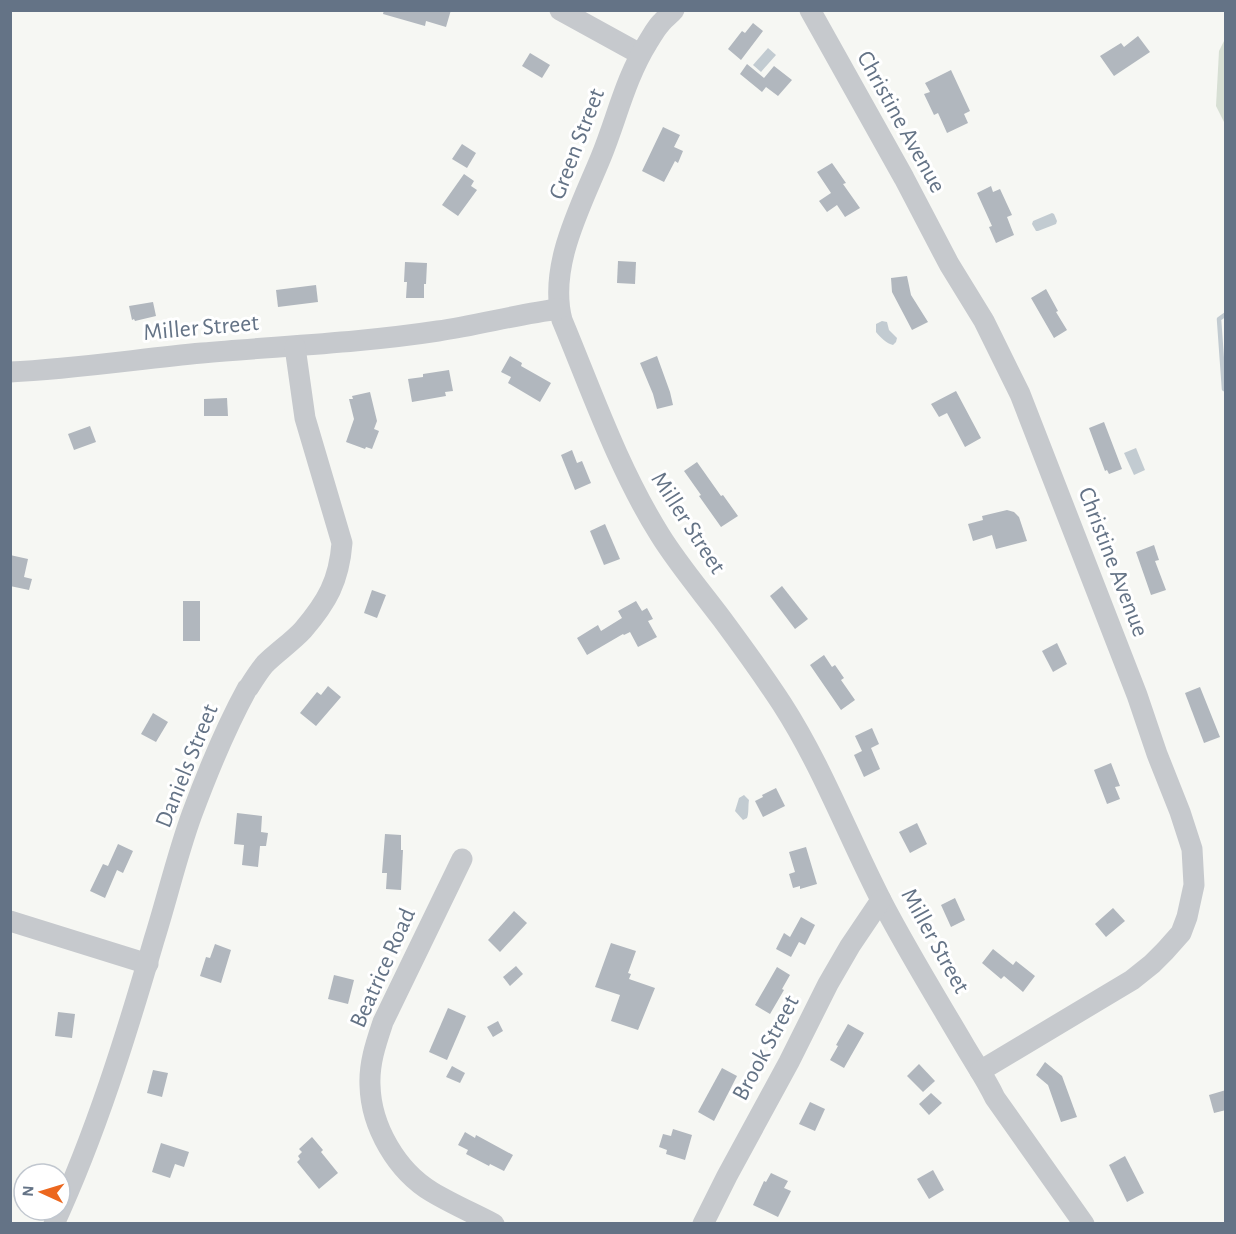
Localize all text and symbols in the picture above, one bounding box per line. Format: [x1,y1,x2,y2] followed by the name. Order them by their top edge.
[852,47,950,197] street label: Christine Avenue
[545,85,609,203] street label: Green Street
[142,311,260,345] street label: Miller Street
[646,468,730,578] street label: Miller Street
[1073,484,1153,640] street label: Christine Avenue
[151,701,223,831] street label: Daniels Street
[896,885,974,998] street label: Miller Street
[346,905,420,1031] street label: Beatrice Road
[728,991,804,1105] street label: Brook Street
[12,1162,72,1222] north arrow
[20,1185,36,1197] text: N

